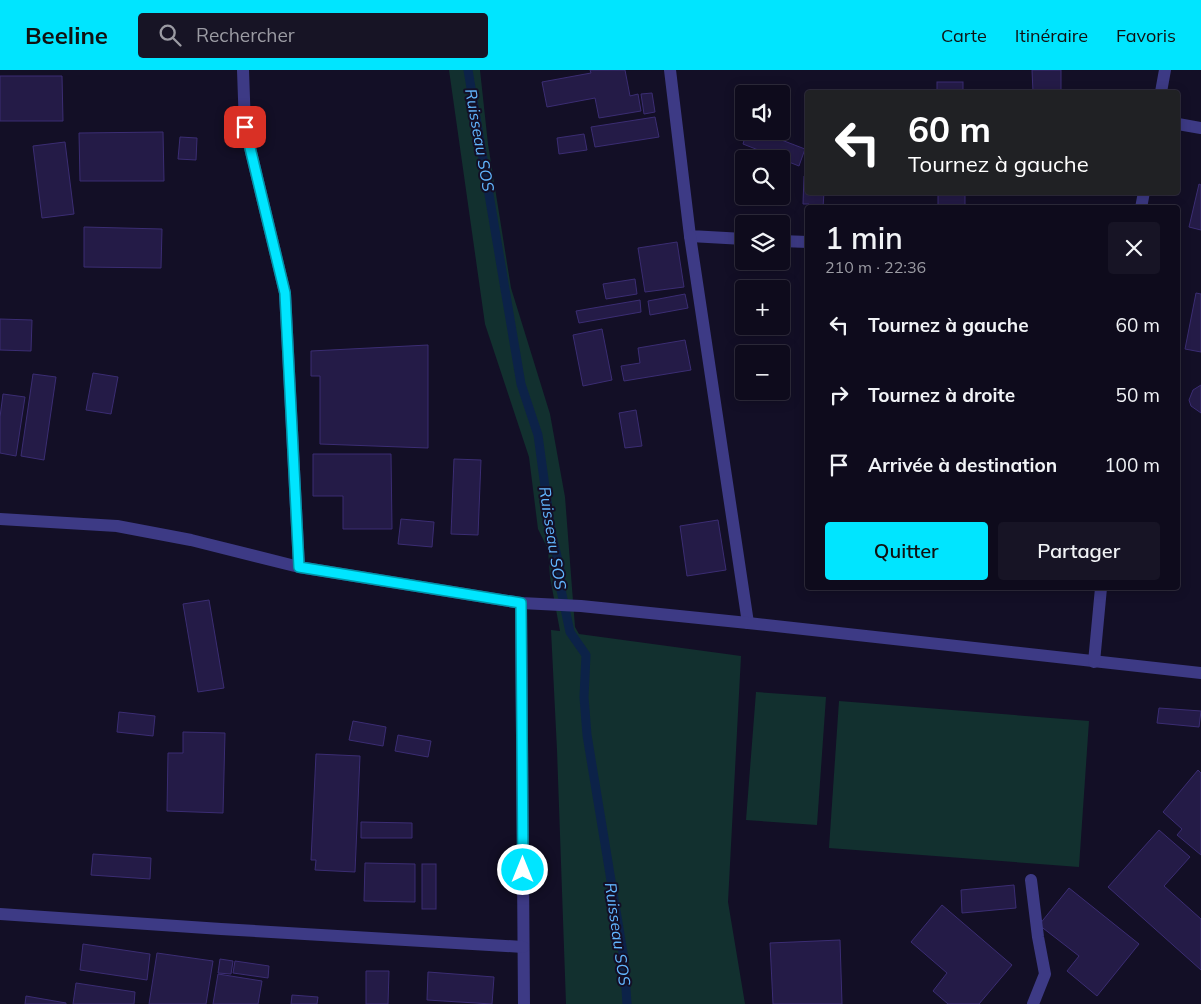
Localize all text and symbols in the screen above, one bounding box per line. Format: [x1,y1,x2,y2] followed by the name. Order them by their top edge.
[138,13,488,58] search box
[25,20,108,50] text: Beeline
[156,21,184,49] icon: search
[196,23,295,47] text: Rechercher
[941,24,987,47] text: Carte
[1015,24,1088,47] text: Itinéraire
[1116,24,1176,47] text: Favoris
[735,85,790,400] map controls
[735,85,790,140] button: sound
[461,87,499,193] water label: Ruisseau SOS
[224,106,266,148] pin
[908,107,991,151] text: 60 m
[825,110,890,175] icon: left
[231,113,259,141] icon: arrive
[735,150,790,205] button: search
[908,150,1089,178] text: Tournez à gauche
[735,215,790,270] button: layers
[825,219,903,257] text: 1 min
[1108,222,1160,274] button: close
[825,257,926,277] text: 210 m · 22:36
[735,280,790,335] button: +
[825,311,853,339] icon: left
[868,313,1029,337] text: Tournez à gauche
[1116,313,1160,337] text: 60 m
[735,345,790,400] button: −
[825,381,853,409] icon: right
[868,383,1015,407] text: Tournez à droite
[1116,383,1160,407] text: 50 m
[825,451,853,479] icon: arrive
[868,453,1057,477] text: Arrivée à destination
[1104,453,1160,477] text: 100 m
[535,485,571,591] water label: Ruisseau SOS
[825,522,988,580] button: Quitter
[998,522,1160,580] button: Partager
[496,843,548,895] position arrow
[601,881,635,987] water label: Ruisseau SOS

